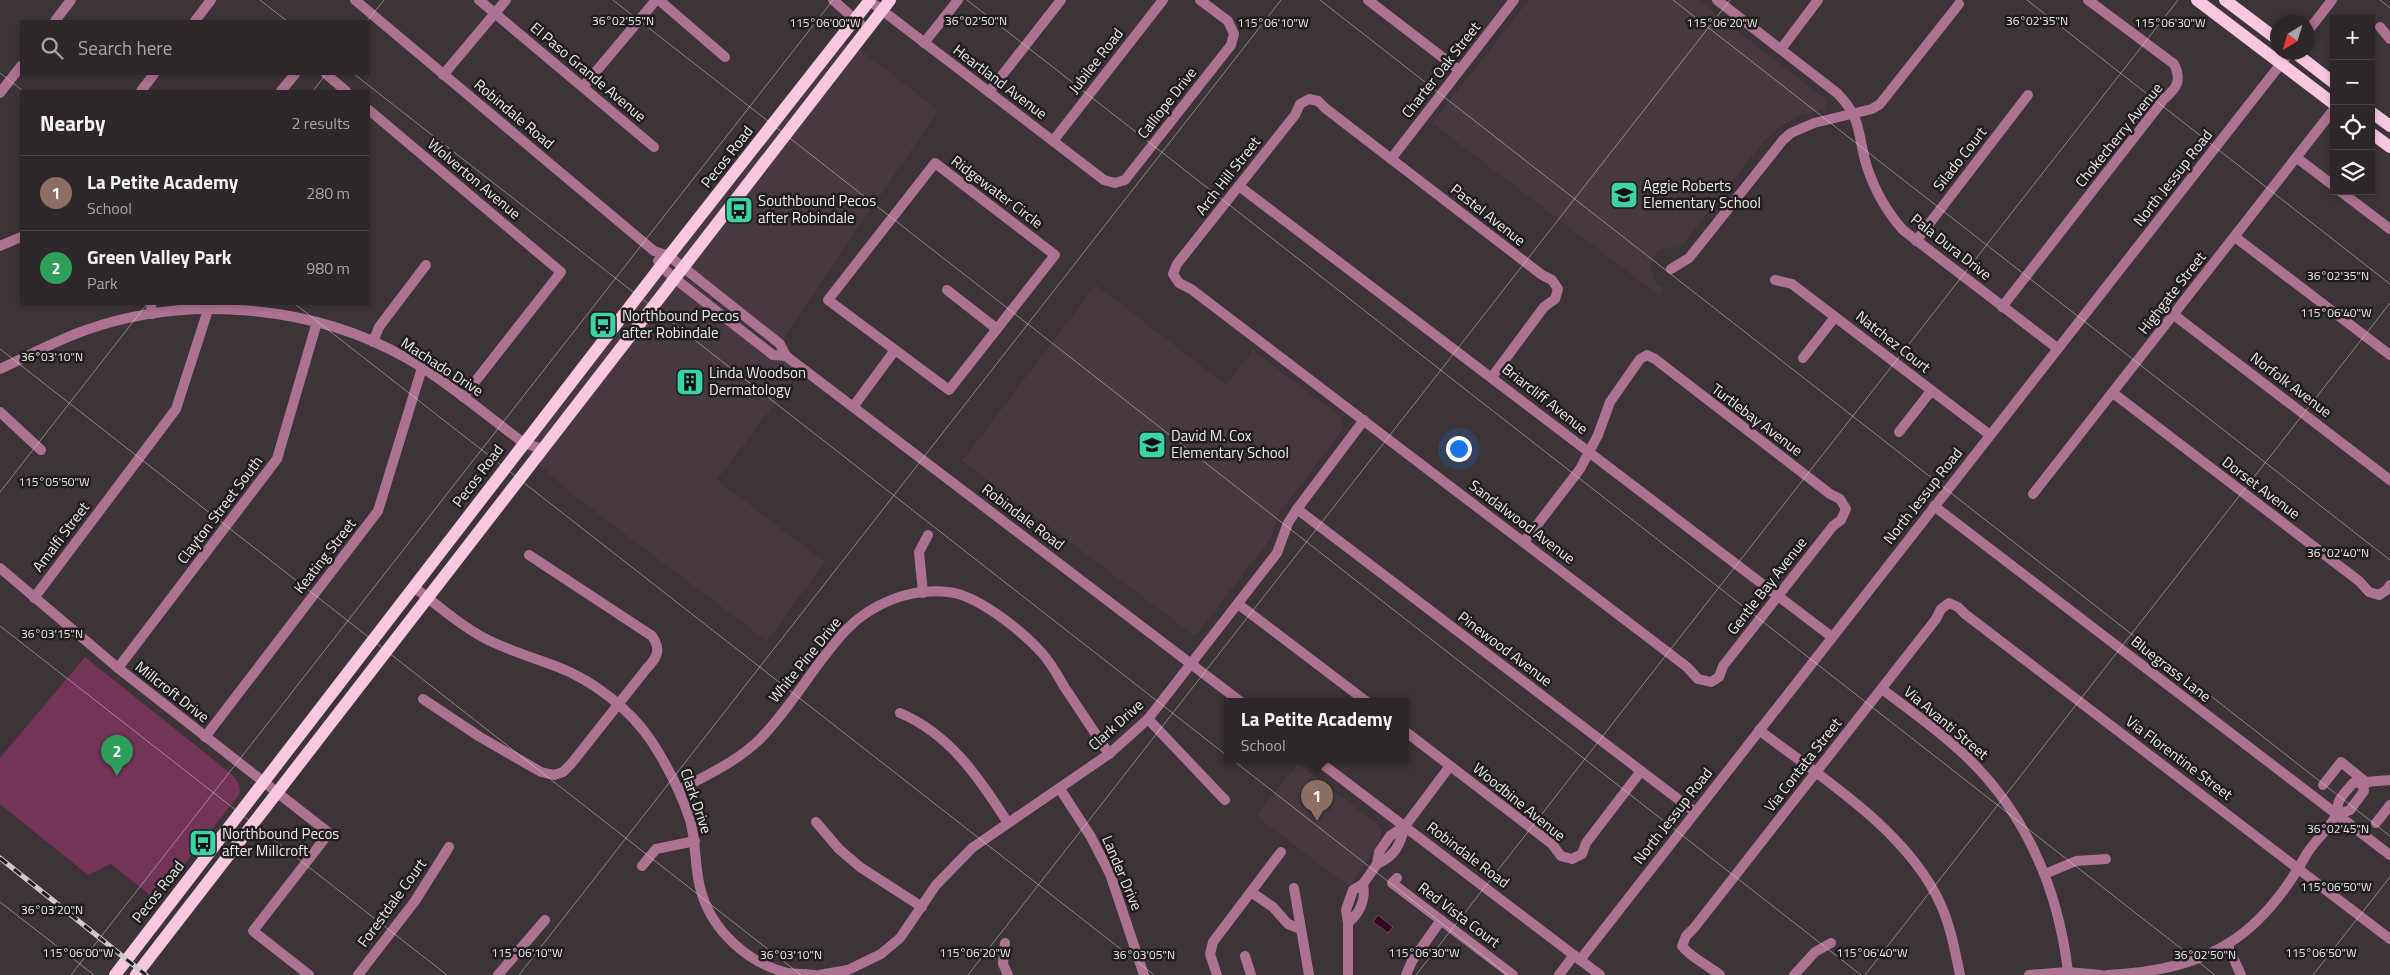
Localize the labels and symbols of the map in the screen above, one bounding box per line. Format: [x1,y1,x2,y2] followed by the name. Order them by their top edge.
[592,11,654,30] text: 36°02'55"N
[945,11,1007,30] text: 36°02'50"N
[2006,11,2068,30] text: 36°02'35"N
[789,13,861,32] text: 115°06'00"W
[1237,13,1309,32] text: 115°06'10"W
[1686,13,1758,32] text: 115°06'20"W
[2134,13,2206,32] text: 115°06'30"W
[2270,15,2315,60] north arrow
[525,16,651,127] street label: El Paso Grande Avenue
[1396,16,1486,123] street label: Charter Oak Street
[1063,23,1129,98] street label: Jubilee Road
[948,38,1052,125] street label: Heartland Avenue
[1131,62,1202,143] street label: Calliope Drive
[469,73,559,154] street label: Robindale Road
[2069,77,2168,192] street label: Chokecherry Avenue
[695,121,758,193] street label: Pecos Road
[1927,121,1992,196] street label: Silado Court
[2127,124,2218,231] street label: North Jessup Road
[1190,131,1266,220] street label: Arch Hill Street
[423,133,526,225] street label: Wolverton Avenue
[946,149,1048,234] street label: Ridgewater Circle
[1643,174,1761,214] place label: Aggie Roberts Elementary School
[1446,178,1531,251] street label: Pastel Avenue
[1609,180,1639,210] school or university icon: Aggie Roberts Elementary School
[758,189,876,229] place label: Southbound Pecos after Robindale
[724,195,754,225] bus stop icon: Southbound Pecos after Robindale
[1906,208,1997,286] street label: Pala Dura Drive
[2132,246,2212,339] street label: Highgate Street
[2307,266,2369,285] text: 36°02'35"N
[2300,303,2372,322] text: 115°06'40"W
[622,304,739,344] place label: Northbound Pecos after Robindale
[1851,305,1936,379] street label: Natchez Court
[588,310,618,340] bus stop icon: Northbound Pecos after Robindale
[397,331,488,402] street label: Machado Drive
[2246,346,2337,423] street label: Norfolk Avenue
[21,347,83,366] text: 36°03'10"N
[1497,358,1593,440] street label: Briarcliff Avenue
[709,361,806,401] place label: Linda Woodson Dermatology
[675,367,705,397] building icon: Linda Woodson Dermatology
[1707,378,1808,462] street label: Turtlebay Avenue
[1171,424,1289,464] place label: David M. Cox Elementary School
[1137,430,1167,460] school or university icon: David M. Cox Elementary School
[1446,436,1472,462] your location
[446,439,509,512] street label: Pecos Road
[1877,442,1968,549] street label: North Jessup Road
[2217,450,2305,525] street label: Dorset Avenue
[171,451,268,569] street label: Clayton Street South
[18,472,90,491] text: 115°05'50"W
[1464,474,1580,569] street label: Sandalwood Avenue
[977,478,1070,555] street label: Robindale Road
[27,496,95,577] street label: Amalfi Street
[288,513,362,598] street label: Keating Street
[1721,532,1812,639] street label: Gentle Bay Avenue
[2307,543,2369,562] text: 36°02'40"N
[1453,605,1557,692] street label: Pinewood Avenue
[763,612,846,708] street label: White Pine Drive
[21,624,83,643] text: 36°03'15"N
[2126,630,2216,707] street label: Bluegrass Lane
[130,655,214,728] street label: Millcroft Drive
[1899,680,1994,766] street label: Via Avanti Street
[1083,693,1148,756] street label: Clark Drive
[2121,710,2238,806] street label: Via Florentine Street
[1758,712,1847,817] street label: Via Contata Street
[101,735,133,776] pin: 2
[1468,757,1571,846] street label: Woodbine Avenue
[1627,762,1718,869] street label: North Jessup Road
[675,765,718,837] street label: Clark Drive
[1301,780,1333,821] pin: 1
[1422,816,1515,893] street label: Robindale Road
[2307,819,2369,838] text: 36°02'45"N
[222,822,339,862] place label: Northbound Pecos after Millcroft
[188,828,218,858] bus stop icon: Northbound Pecos after Millcroft
[1096,832,1149,914] street label: Lander Drive
[352,853,432,952] street label: Forestdale Court
[126,856,189,928] street label: Pecos Road
[1414,876,1506,954] street label: Red Vista Court
[2300,877,2372,896] text: 115°06'50"W
[21,900,83,919] text: 36°03'20"N
[42,943,114,962] text: 115°06'00"W
[491,943,563,962] text: 115°06'10"W
[939,943,1011,962] text: 115°06'20"W
[1388,943,1460,962] text: 115°06'30"W
[1836,943,1908,962] text: 115°06'40"W
[2285,943,2357,962] text: 115°06'50"W
[760,945,822,964] text: 36°03'10"N
[1113,945,1175,964] text: 36°03'05"N
[2174,945,2236,964] text: 36°02'50"N

